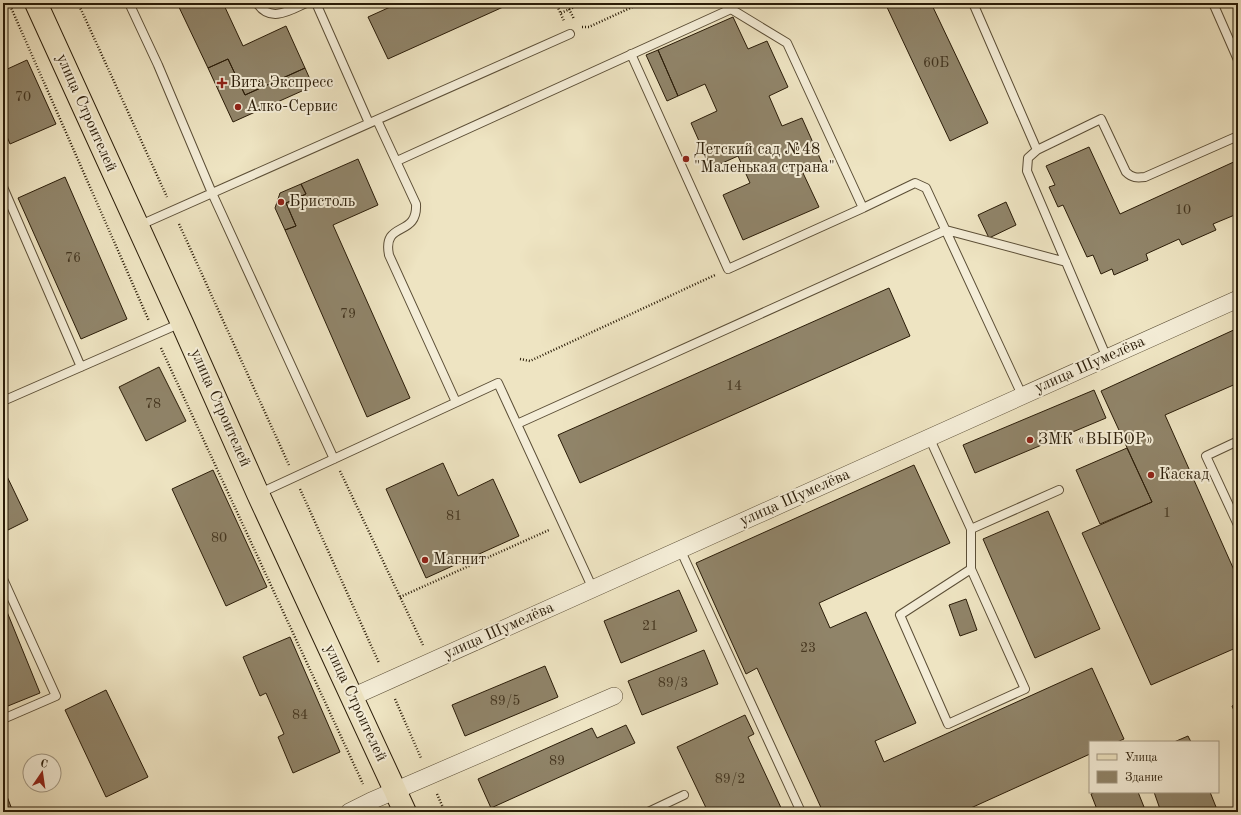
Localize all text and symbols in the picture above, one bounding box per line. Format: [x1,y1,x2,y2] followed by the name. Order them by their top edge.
[53,52,119,174] street label: улица Строителей
[923,56,949,70] house number: 60Б
[230,75,333,91] place label: Вита Экспресс
[217,78,227,88] marker: Вита Экспресс
[15,90,31,104] house number: 70
[246,99,338,115] place label: Алко-Сервис
[233,102,243,112] marker: Алко-Сервис
[694,142,835,176] place label: Детский сад №48 "Маленькая страна"
[681,154,691,164] marker: Детский сад №48 "Маленькая страна"
[289,194,355,210] place label: Бристоль
[276,197,286,207] marker: Бристоль
[1175,203,1191,217] house number: 10
[65,251,81,265] house number: 76
[340,307,356,321] house number: 79
[1032,333,1148,397] street label: улица Шумелёва
[187,347,253,469] street label: улица Строителей
[726,379,742,393] house number: 14
[145,397,161,411] house number: 78
[1038,432,1153,448] place label: ЗМК «ВЫБОР»
[1025,435,1035,445] marker: ЗМК «ВЫБОР»
[737,466,853,530] street label: улица Шумелёва
[1159,467,1209,483] place label: Каскад
[1146,470,1156,480] marker: Каскад
[1163,506,1171,520] house number: 1
[446,509,462,523] house number: 81
[211,531,227,545] house number: 80
[433,552,486,568] place label: Магнит
[420,555,430,565] marker: Магнит
[441,599,557,663] street label: улица Шумелёва
[642,619,658,633] house number: 21
[800,641,816,655] house number: 23
[321,642,389,764] street label: улица Строителей
[658,676,688,690] house number: 89/3
[490,694,520,708] house number: 89/5
[292,708,308,722] house number: 84
[1089,741,1219,793] legend
[1125,752,1158,764] text: Улица
[22,753,62,793] north arrow
[549,754,565,768] house number: 89
[39,759,49,771] text: С
[715,772,745,786] house number: 89/2
[1125,772,1163,784] text: Здание

